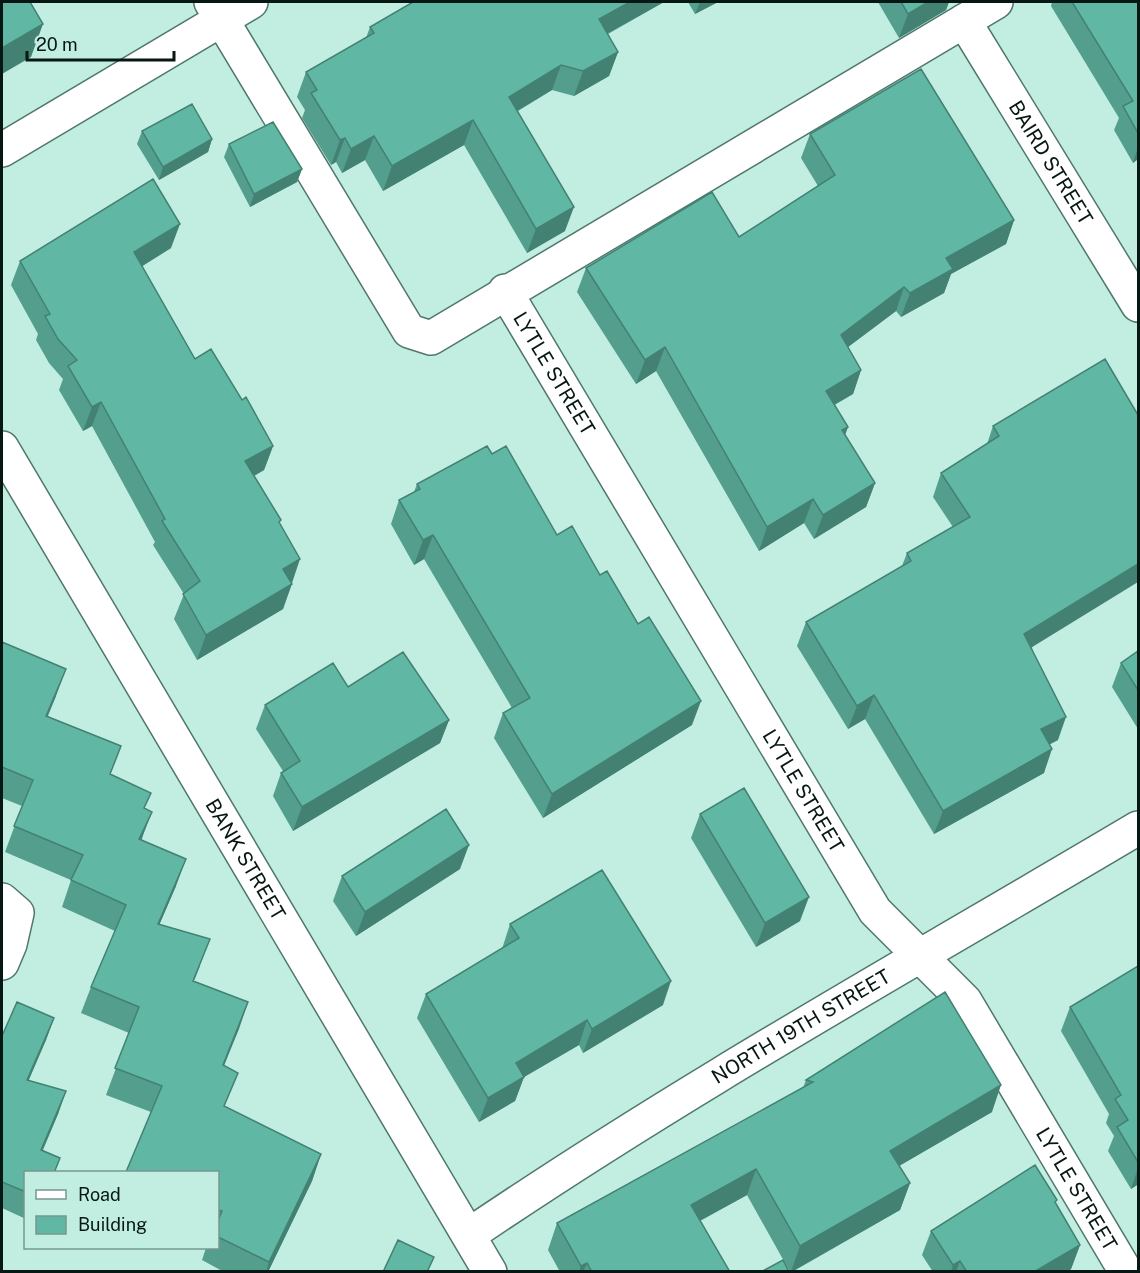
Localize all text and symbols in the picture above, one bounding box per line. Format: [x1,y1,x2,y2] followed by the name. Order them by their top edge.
[27,24,174,62] scale bar
[36,34,78,55] text: 20 m
[1004,96,1098,229] street label: BAIRD STREET
[508,308,600,439] street label: LYTLE STREET
[757,725,849,857] street label: LYTLE STREET
[200,794,291,924] street label: BANK STREET
[707,964,895,1089] street label: NORTH 19TH STREET
[1031,1123,1123,1255] street label: LYTLE STREET
[24,1171,219,1249] legend
[78,1184,121,1205] text: Road
[78,1214,147,1235] text: Building

